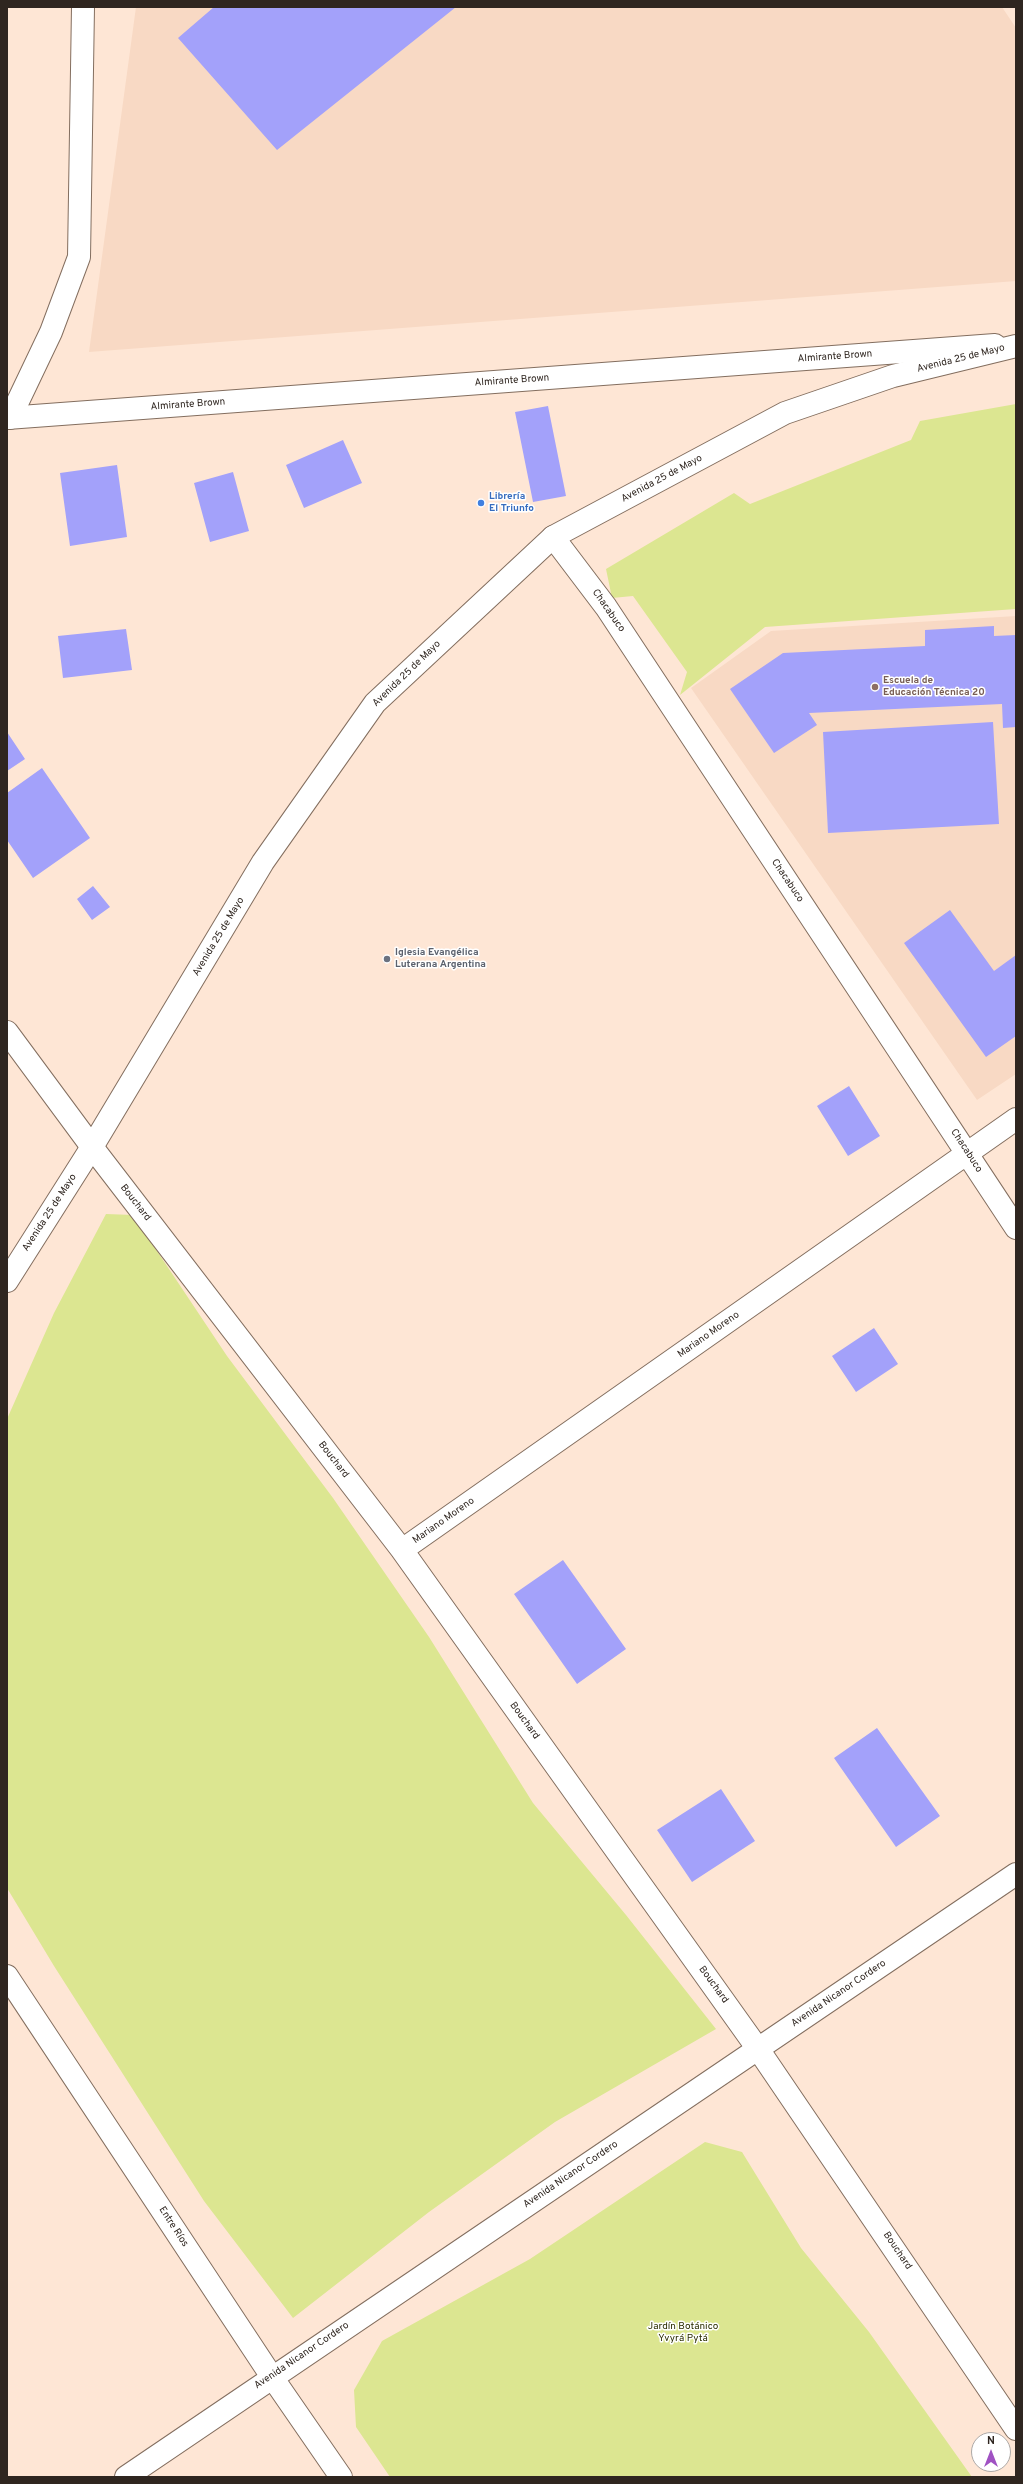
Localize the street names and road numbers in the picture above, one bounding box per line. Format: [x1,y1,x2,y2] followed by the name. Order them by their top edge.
[916,342,1006,376] street label: Avenida 25 de Mayo
[797,348,873,366] street label: Almirante Brown
[474,372,550,390] street label: Almirante Brown
[150,396,226,414] street label: Almirante Brown
[619,453,705,505] street label: Avenida 25 de Mayo
[589,587,627,635] street label: Chacabuco
[370,638,444,710] street label: Avenida 25 de Mayo
[768,857,806,905] street label: Chacabuco
[191,895,247,979] street label: Avenida 25 de Mayo
[947,1127,985,1175] street label: Chacabuco
[20,1172,80,1254] street label: Avenida 25 de Mayo
[117,1182,153,1224] street label: Bouchard
[676,1309,742,1361] street label: Mariano Moreno
[315,1439,351,1481] street label: Bouchard
[411,1495,477,1547] street label: Mariano Moreno
[506,1700,542,1742] street label: Bouchard
[789,1958,889,2030] street label: Avenida Nicanor Cordero
[695,1964,731,2006] street label: Bouchard
[521,2139,621,2211] street label: Avenida Nicanor Cordero
[156,2205,190,2249] street label: Entre Ríos
[880,2230,914,2272] street label: Bouchard
[252,2320,352,2392] street label: Avenida Nicanor Cordero

